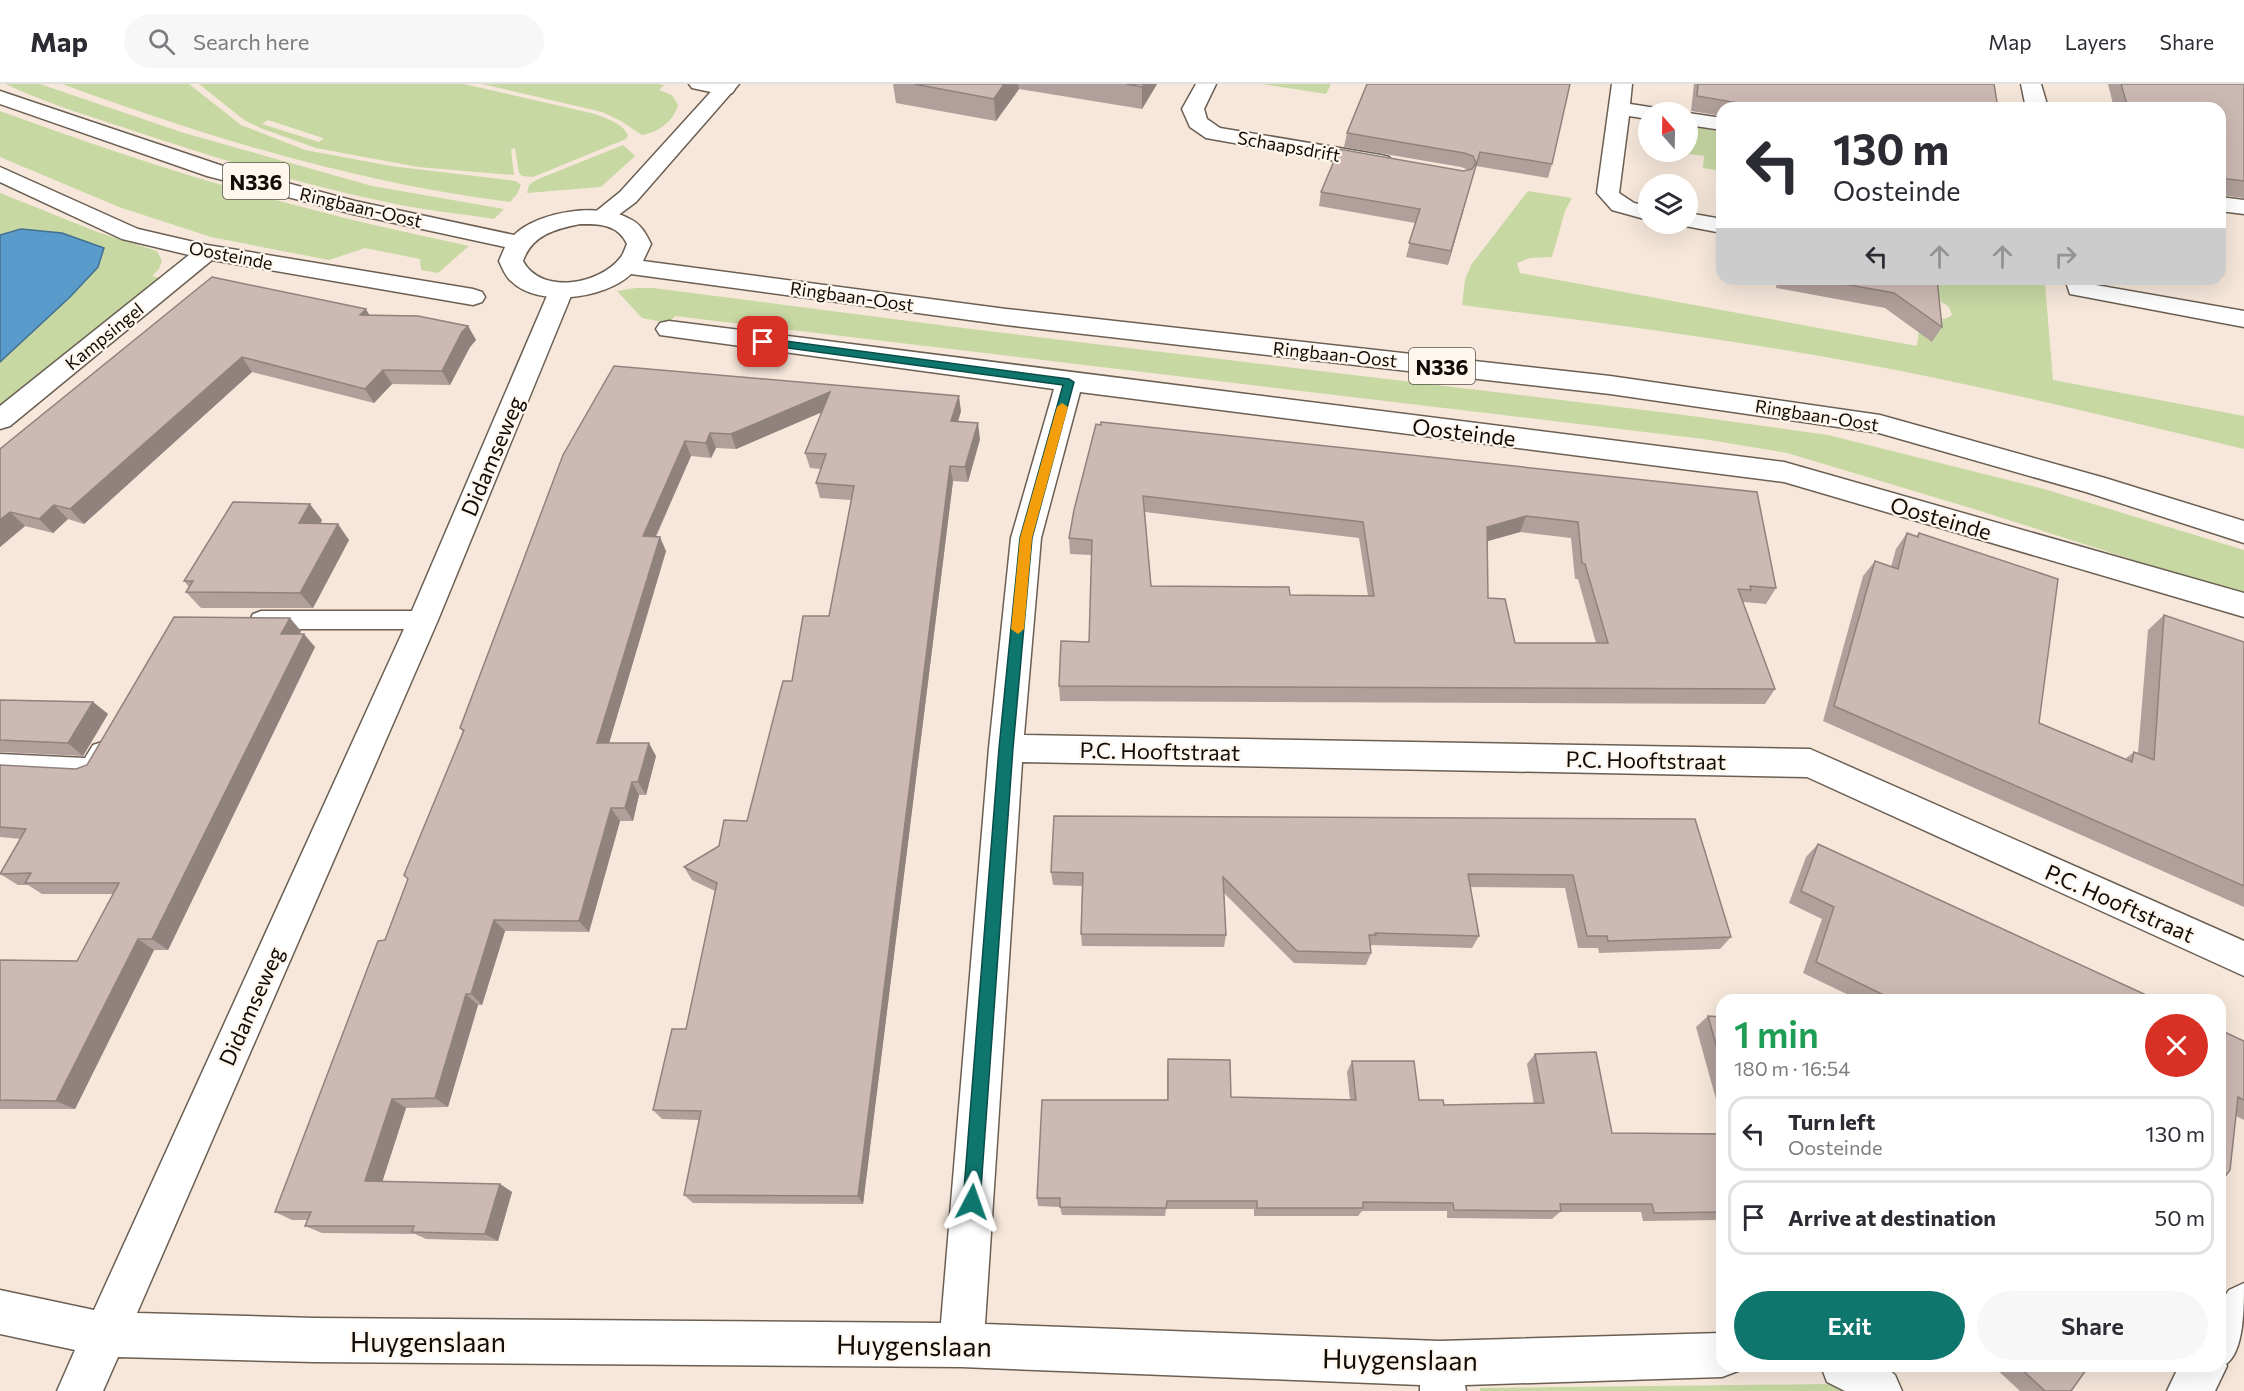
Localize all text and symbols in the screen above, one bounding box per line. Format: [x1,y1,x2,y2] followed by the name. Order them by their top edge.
[124,14,544,68] search box
[30,24,88,58] text: Map
[145,25,178,58] icon: search
[193,28,309,55] text: Search here
[1988,29,2032,54] text: Map
[2065,29,2127,54] text: Layers
[2160,29,2214,54] text: Share
[1638,102,1698,162] north arrow
[1638,102,1698,234] map controls
[1833,122,1949,174] text: 130 m
[1236,126,1342,166] street label: Schaapsdrift
[1734,126,1812,204] icon: left
[223,163,289,199] road number: N336
[1638,174,1698,234] button: layers
[1833,174,1961,207] text: Oosteinde
[298,182,424,232] street label: Ringbaan-Oost
[187,236,275,274] street label: Oosteinde
[1860,240,1893,273] icon: left
[1923,240,1956,273] icon: ahead
[1986,240,2019,273] icon: ahead
[2049,240,2082,273] icon: right
[789,276,915,316] street label: Ringbaan-Oost
[60,298,148,374] street label: Kampsingel
[737,316,788,367] pin
[746,325,779,358] icon: arrive
[1272,337,1398,371] street label: Ringbaan-Oost
[1409,348,1475,384] road number: N336
[455,392,529,520] street label: Didamseweg
[1754,394,1880,436] street label: Ringbaan-Oost
[1411,412,1517,452] street label: Oosteinde
[1887,491,1995,545] street label: Oosteinde
[1080,736,1240,766] street label: P.C. Hooftstraat
[1566,745,1726,775] street label: P.C. Hooftstraat
[2041,858,2199,948] street label: P.C. Hooftstraat
[213,942,289,1070] street label: Didamseweg
[1734,1011,1819,1055] text: 1 min
[2145,1014,2208,1077] button: close
[1734,1056,1850,1080] text: 180 m · 16:54
[1788,1108,1875,1135] text: Turn left
[1737,1117,1770,1150] icon: left
[2145,1120,2205,1147] text: 130 m
[1788,1135,1882,1159] text: Oosteinde
[940,1170,1004,1234] position arrow
[1737,1201,1770,1234] icon: arrive
[1788,1204,1996,1231] text: Arrive at destination
[2155,1204,2205,1231] text: 50 m
[1734,1291,1965,1360] button: Exit
[1977,1291,2208,1360] button: Share
[350,1325,506,1358] street label: Huygenslaan
[836,1327,992,1363] street label: Huygenslaan
[1322,1341,1478,1377] street label: Huygenslaan

